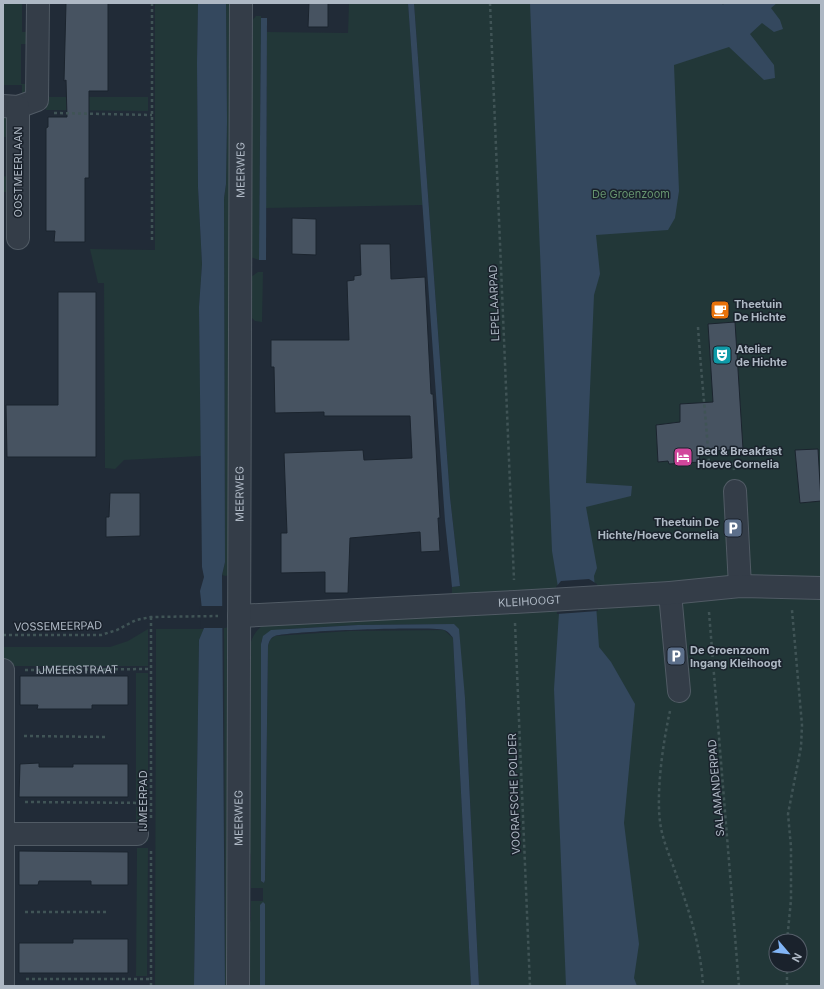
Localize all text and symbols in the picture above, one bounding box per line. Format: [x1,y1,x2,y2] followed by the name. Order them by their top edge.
[11,126,25,218] street label: OOSTMEERLAAN
[233,142,248,198] street label: MEERWEG
[592,187,670,201] park label: De Groenzoom
[486,264,502,342] street label: LEPELAARPAD
[734,297,787,324] place label: Theetuin De Hichte
[709,299,731,321] cafe icon: Theetuin De Hichte
[736,342,788,369] place label: Atelier de Hichte
[711,344,733,366] theatre icon: Atelier de Hichte
[697,444,782,471] place label: Bed & Breakfast Hoeve Cornelia
[672,446,694,468] hotel icon: Bed & Breakfast Hoeve Cornelia
[232,466,247,522] street label: MEERWEG
[598,515,719,542] place label: Theetuin De Hichte/Hoeve Cornelia
[722,517,744,539] parking icon: Theetuin De Hichte/Hoeve Cornelia
[498,592,562,610] street label: KLEIHOOGT
[14,618,102,634] street label: VOSSEMEERPAD
[690,643,781,670] place label: De Groenzoom Ingang Kleihoogt
[665,645,687,667] parking icon: De Groenzoom Ingang Kleihoogt
[36,662,118,677] street label: IJMEERSTRAAT
[505,733,523,855] street label: VOORAFSCHE POLDER
[705,739,727,837] street label: SALAMANDERPAD
[136,770,150,832] street label: IJMEERPAD
[231,790,246,846] street label: MEERWEG
[768,933,808,973] north arrow
[789,951,805,965] text: N

